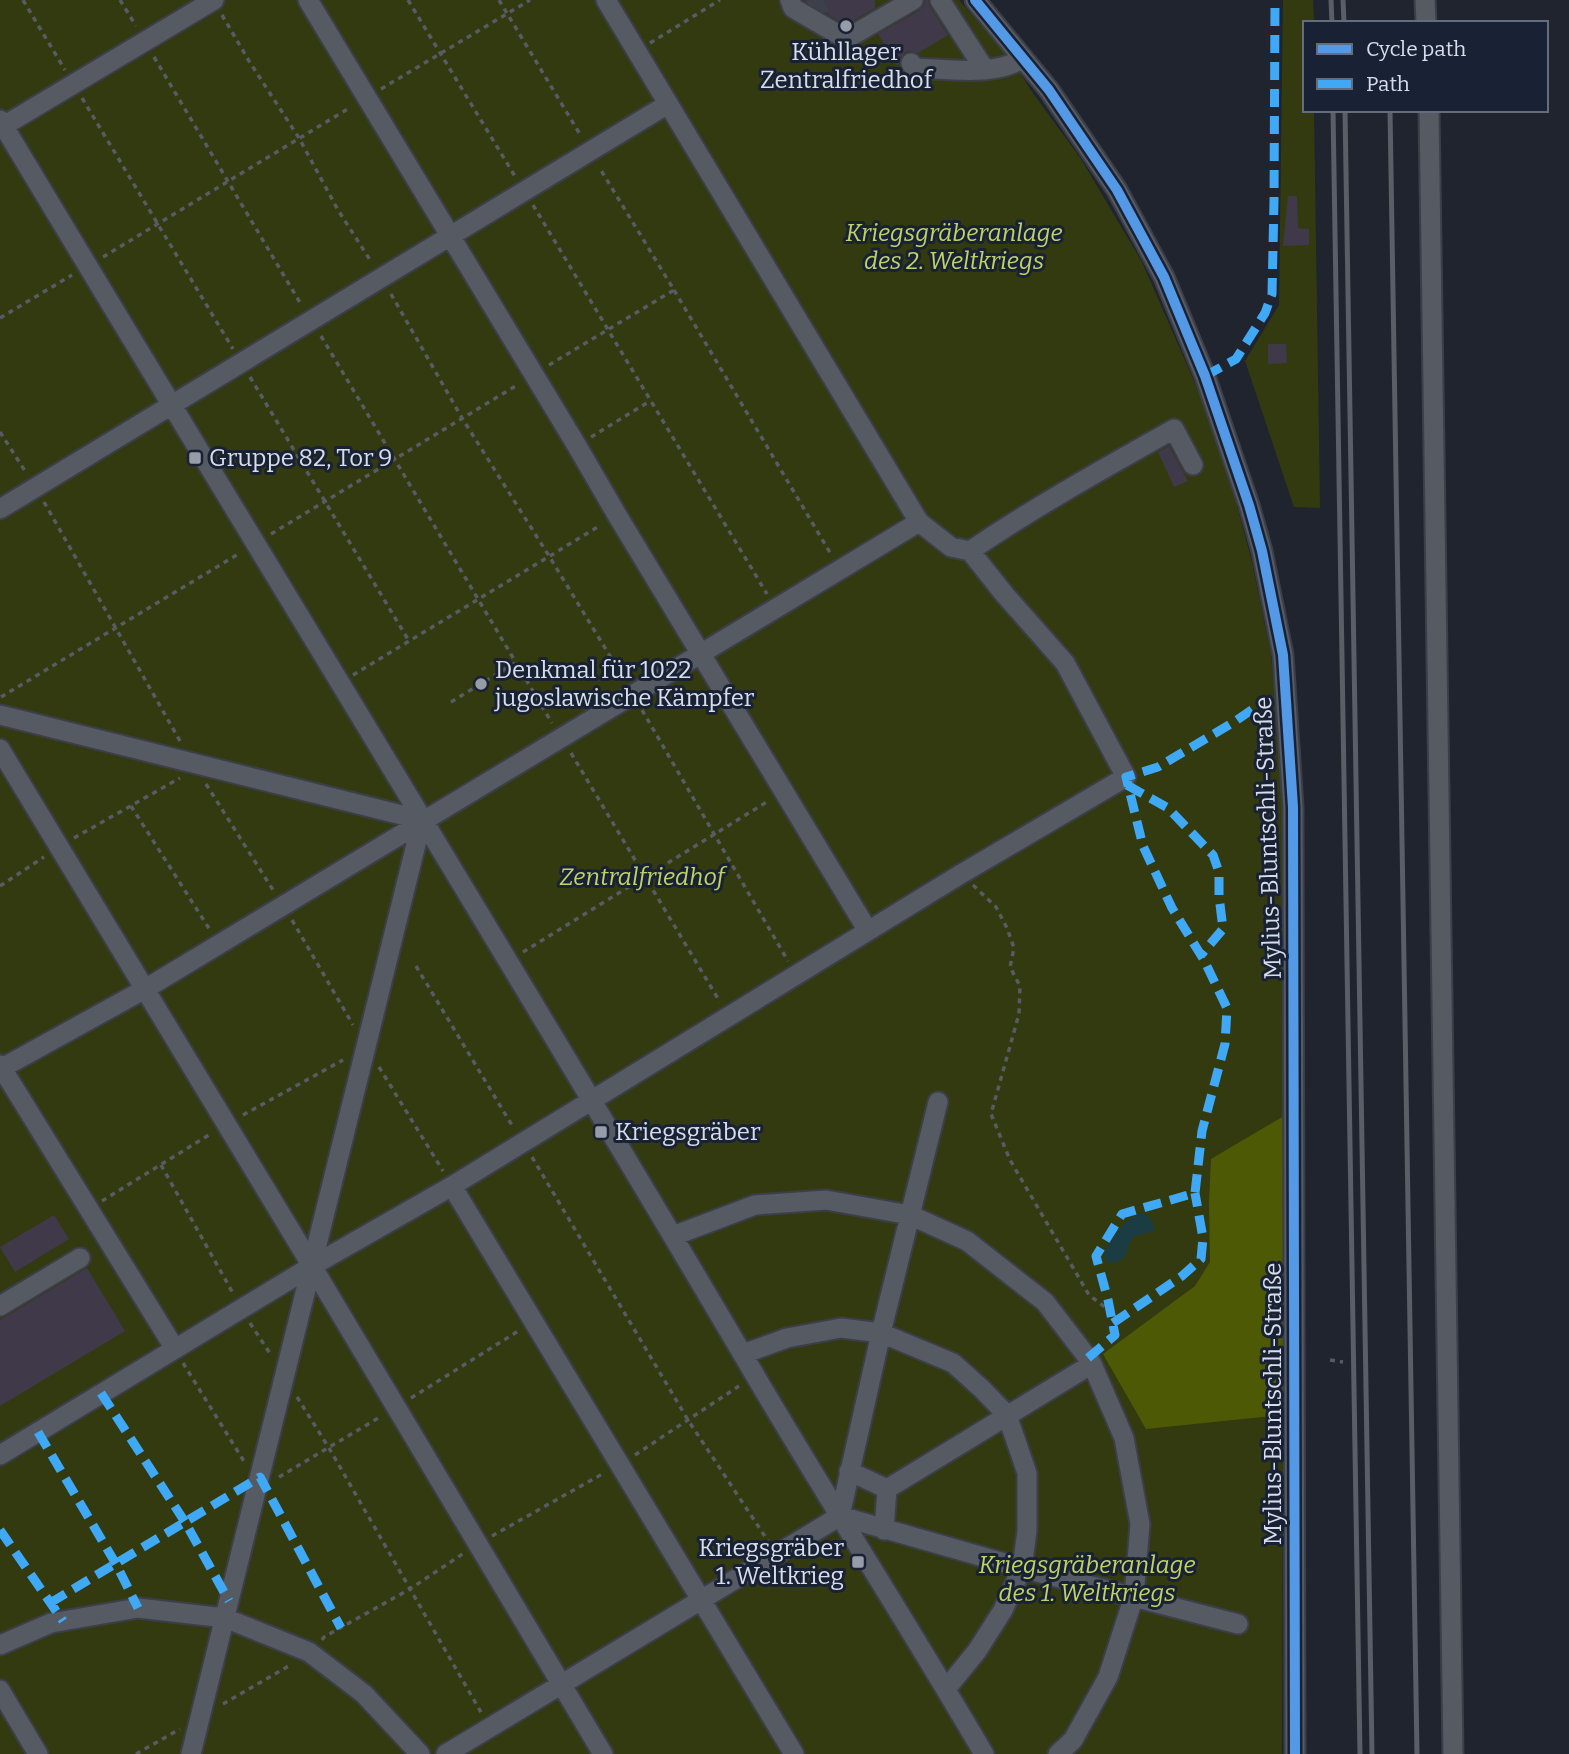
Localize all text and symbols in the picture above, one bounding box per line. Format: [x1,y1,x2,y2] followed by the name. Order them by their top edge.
[838,18,854,34] marker: Kühllager Zentralfriedhof
[1303,21,1548,112] legend
[1366,36,1466,62] text: Cycle path
[760,38,934,94] place label: Kühllager Zentralfriedhof
[1366,71,1410,97] text: Path
[845,219,1063,275] park label: Kriegsgräberanlage des 2. Weltkriegs
[209,444,392,472] place label: Gruppe 82, Tor 9
[187,450,203,466] marker: Gruppe 82, Tor 9
[494,656,755,712] place label: Denkmal für 1022 jugoslawische Kämpfer
[473,676,489,692] marker: Denkmal für 1022 jugoslawische Kämpfer
[1249,696,1287,980] street label: Mylius-Bluntschli-Straße
[559,863,728,891] park label: Zentralfriedhof
[615,1118,761,1146] place label: Kriegsgräber
[593,1124,609,1140] marker: Kriegsgräber
[1259,1263,1287,1545] street label: Mylius-Bluntschli-Straße
[698,1534,844,1590] place label: Kriegsgräber 1. Weltkrieg
[978,1551,1196,1607] park label: Kriegsgräberanlage des 1. Weltkriegs
[850,1554,866,1570] marker: Kriegsgräber 1. Weltkrieg

